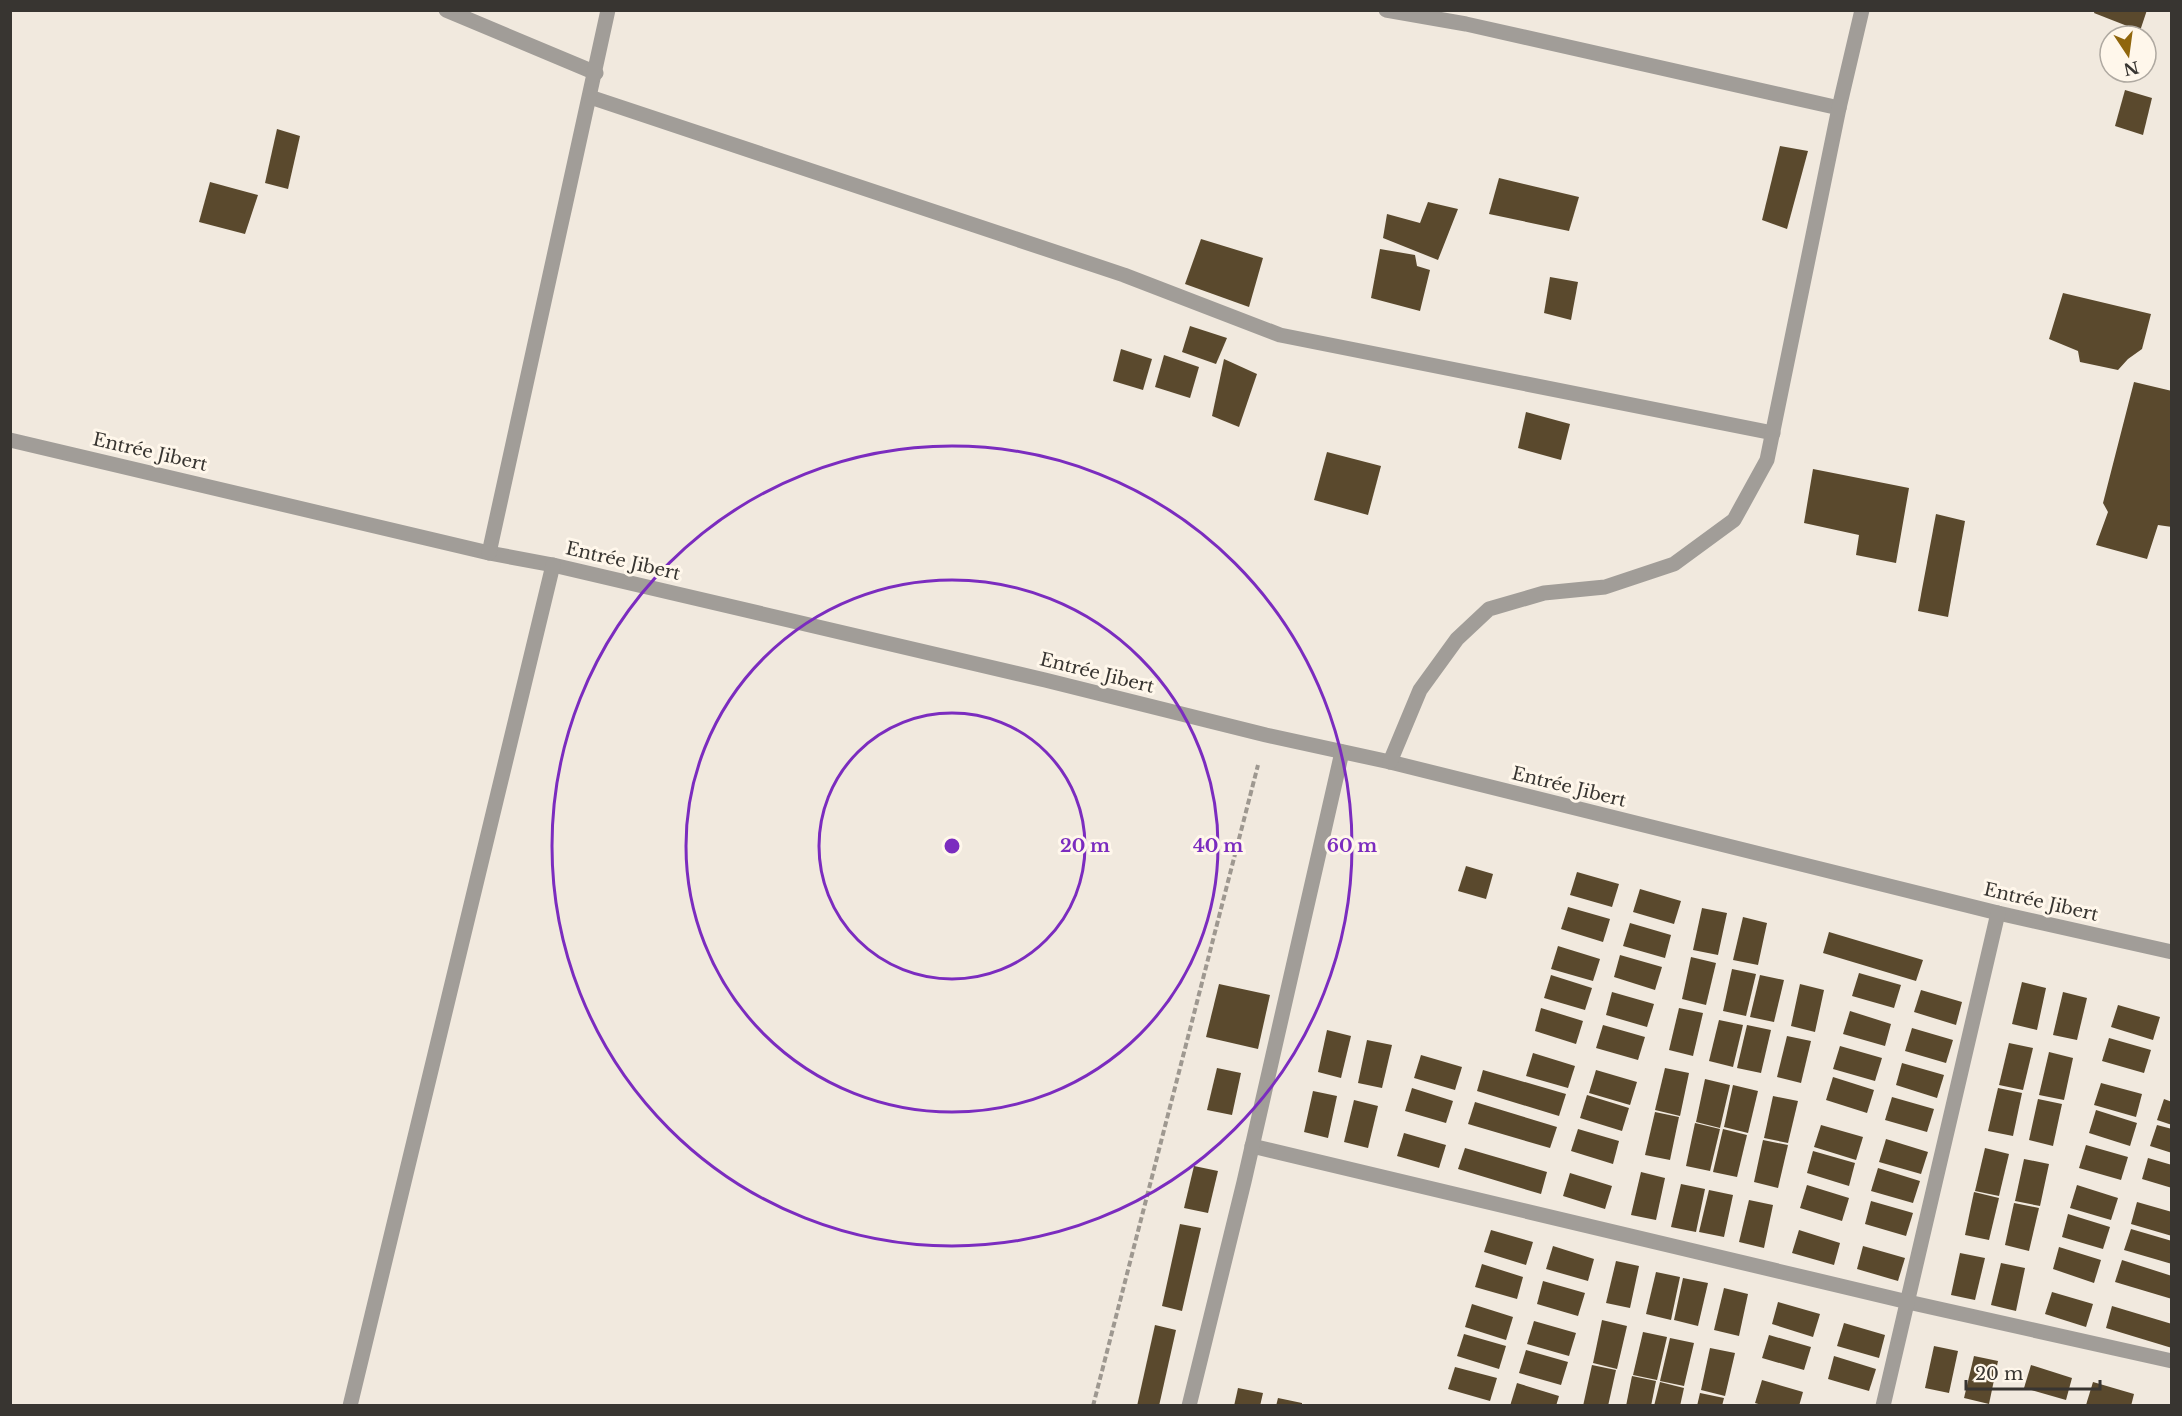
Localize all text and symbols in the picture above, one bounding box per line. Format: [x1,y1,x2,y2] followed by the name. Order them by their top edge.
[2098,24,2158,84] north arrow
[2122,57,2141,80] text: N
[91,428,210,476] street label: Entrée Jibert
[564,537,683,585] street label: Entrée Jibert
[1038,648,1157,698] street label: Entrée Jibert
[1510,762,1629,812] street label: Entrée Jibert
[1060,835,1110,857] text: 20 m
[1193,835,1243,857] text: 40 m
[1327,835,1377,857] text: 60 m
[942,836,962,856] centre of rings
[1982,878,2101,926] street label: Entrée Jibert
[1966,1353,2100,1391] scale bar
[1975,1363,2023,1385] text: 20 m

